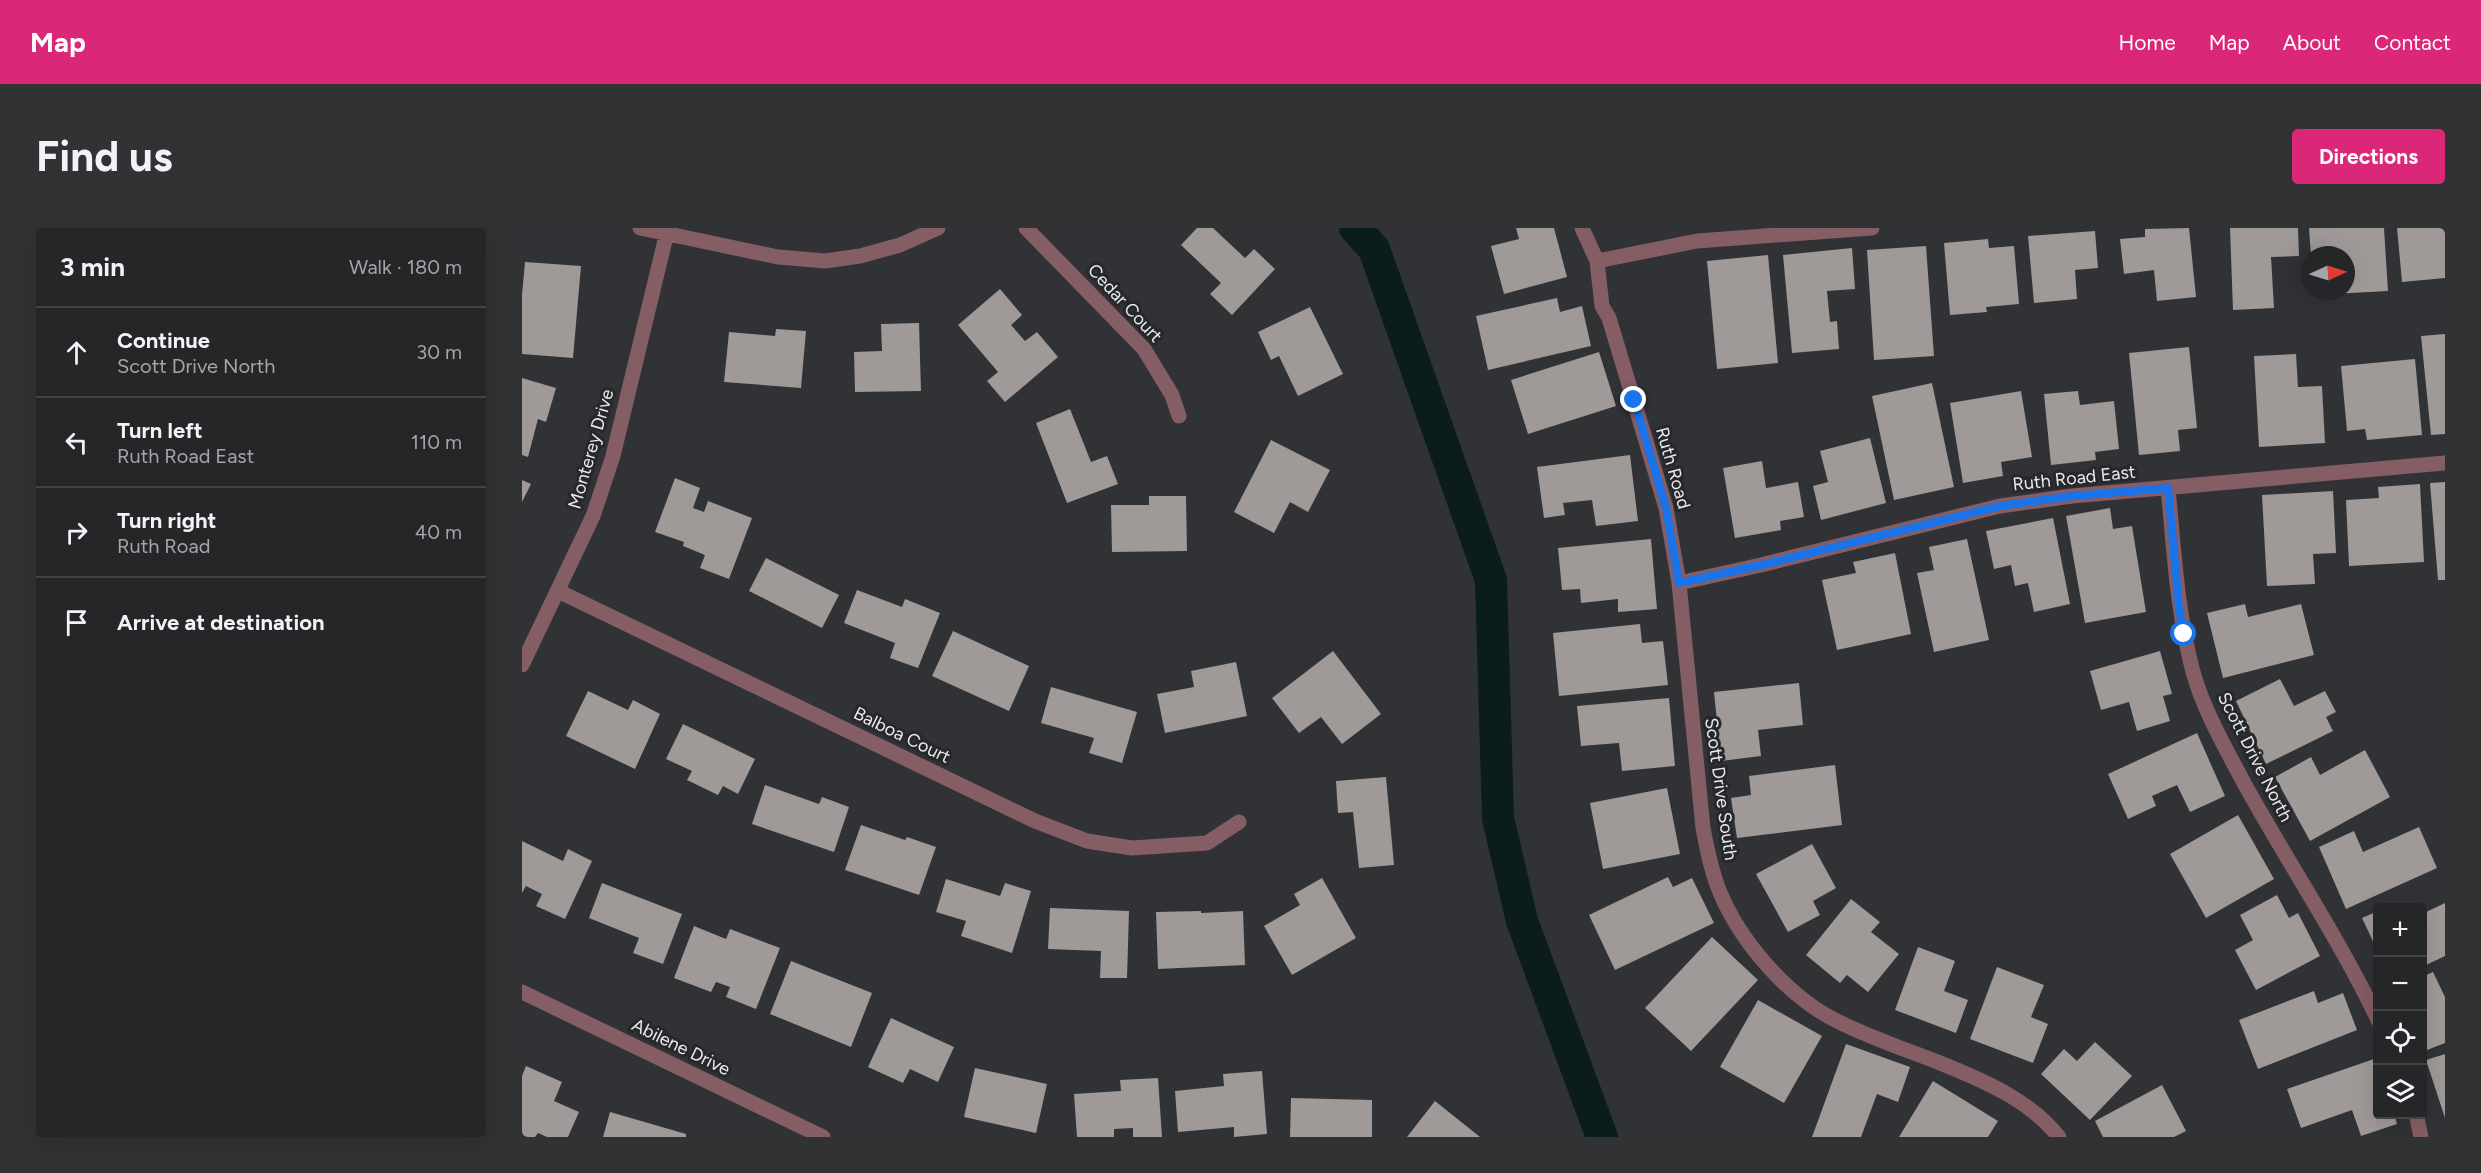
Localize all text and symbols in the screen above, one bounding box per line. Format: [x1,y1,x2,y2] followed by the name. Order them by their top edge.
[30,25,86,59] text: Map
[2119,30,2176,55] text: Home
[2209,30,2250,55] text: Map
[2283,30,2341,55] text: About
[2374,30,2451,55] text: Contact
[2292,129,2445,184] button: Directions
[36,131,173,182] text: Find us
[2301,246,2355,300] north arrow
[60,251,125,283] text: 3 min
[349,255,462,279] text: Walk · 180 m
[1083,259,1167,347] street label: Cedar Court
[117,327,210,354] text: Continue
[60,336,93,369] icon: ahead
[416,340,462,364] text: 30 m
[117,354,276,378] text: Scott Drive North
[563,386,619,511] street label: Monterey Drive
[1620,386,1646,412] route end
[117,417,203,444] text: Turn left
[1651,425,1695,511] street label: Ruth Road
[60,426,93,459] icon: left
[411,430,462,454] text: 110 m
[117,444,254,468] text: Ruth Road East
[2011,461,2137,495] street label: Ruth Road East
[117,507,216,534] text: Turn right
[60,516,93,549] icon: right
[415,520,462,544] text: 40 m
[117,534,210,558] text: Ruth Road
[60,606,93,639] icon: arrive
[117,609,325,636] text: Arrive at destination
[2170,620,2196,646] route start
[2213,688,2297,826] street label: Scott Drive North
[850,702,954,768] street label: Balboa Court
[1700,716,1742,862] street label: Scott Drive South
[2373,903,2427,1119] map controls
[2373,903,2427,957] button: +
[2373,957,2427,1011] button: −
[2373,1011,2427,1065] button: locate
[628,1014,734,1080] street label: Abilene Drive
[2373,1065,2427,1119] button: layers

